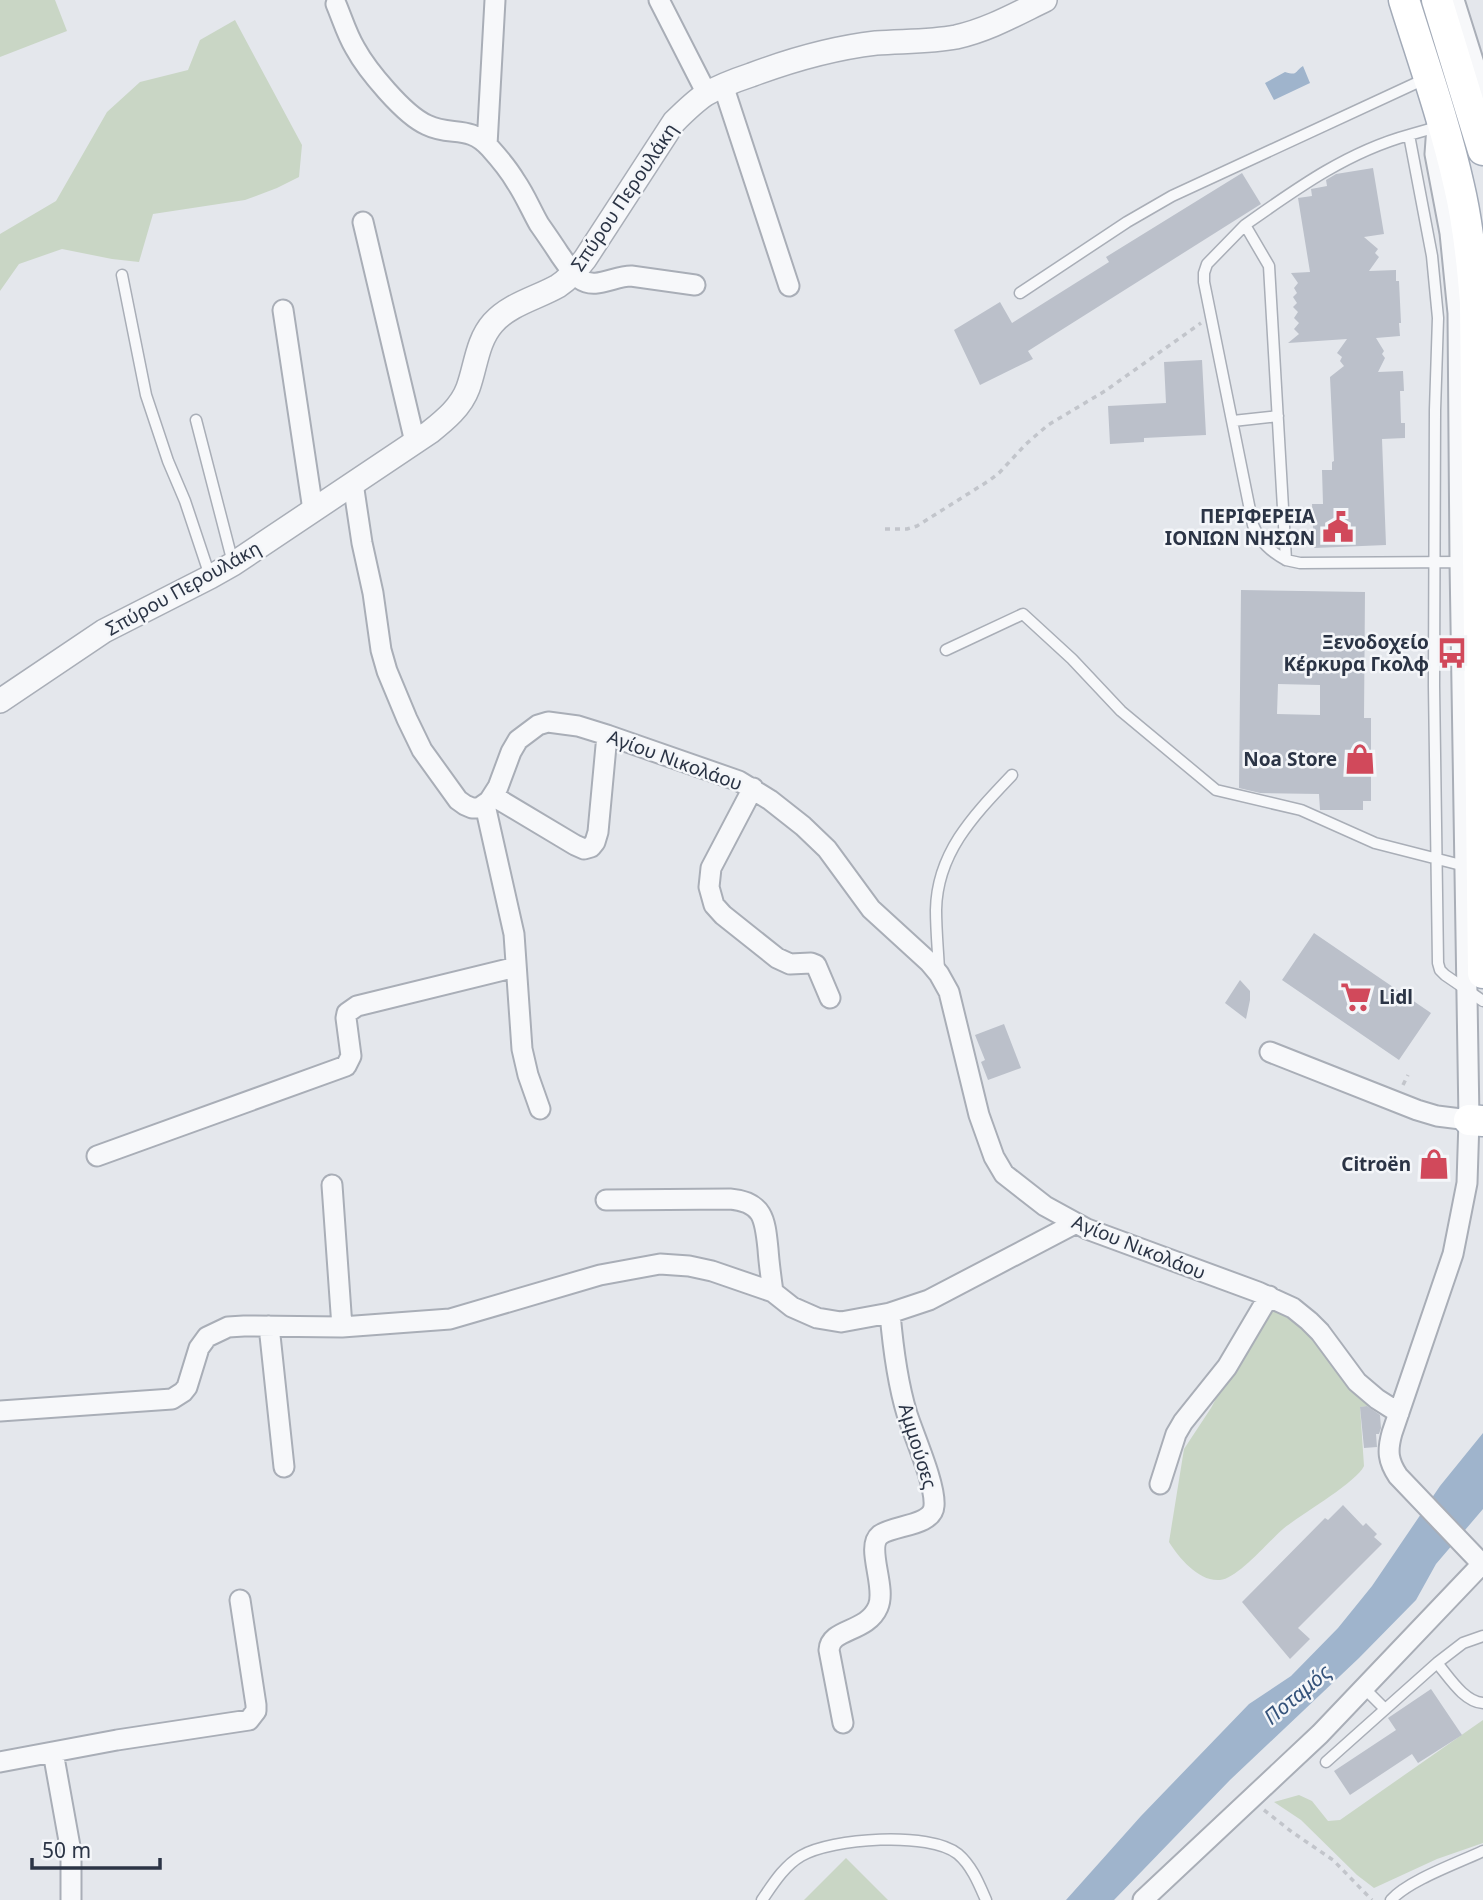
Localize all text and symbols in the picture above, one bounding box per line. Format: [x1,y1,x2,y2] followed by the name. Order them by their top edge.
[565,118,683,276] street label: Σπύρου Περουλάκη
[1165,503,1316,551] place label: ΠΕΡΙΦΕΡΕΙΑ ΙΟΝΙΩΝ ΝΗΣΩΝ
[1321,510,1355,544] public building icon: ΠΕΡΙΦΕΡΕΙΑ ΙΟΝΙΩΝ ΝΗΣΩΝ
[101,535,265,641] street label: Σπύρου Περουλάκη
[1284,629,1429,677] place label: Ξενοδοχείο Κέρκυρα Γκολφ
[1435,636,1469,670] bus stop icon: Ξενοδοχείο Κέρκυρα Γκολφ
[604,724,746,796] street label: Αγίου Νικολάου
[1343,742,1377,776] shop icon: Noa Store
[1243,746,1337,772] place label: Noa Store
[1339,980,1373,1014] supermarket icon: Lidl
[1379,984,1413,1010] place label: Lidl
[1417,1147,1451,1181] shop icon: Citroën
[1341,1151,1411,1177] place label: Citroën
[1068,1208,1210,1286] street label: Αγίου Νικολάου
[893,1400,943,1492] street label: Αμμούσες
[1257,1658,1337,1730] water label: Ποταμός
[32,1826,159,1870] scale bar
[42,1836,91,1864] text: 50 m

